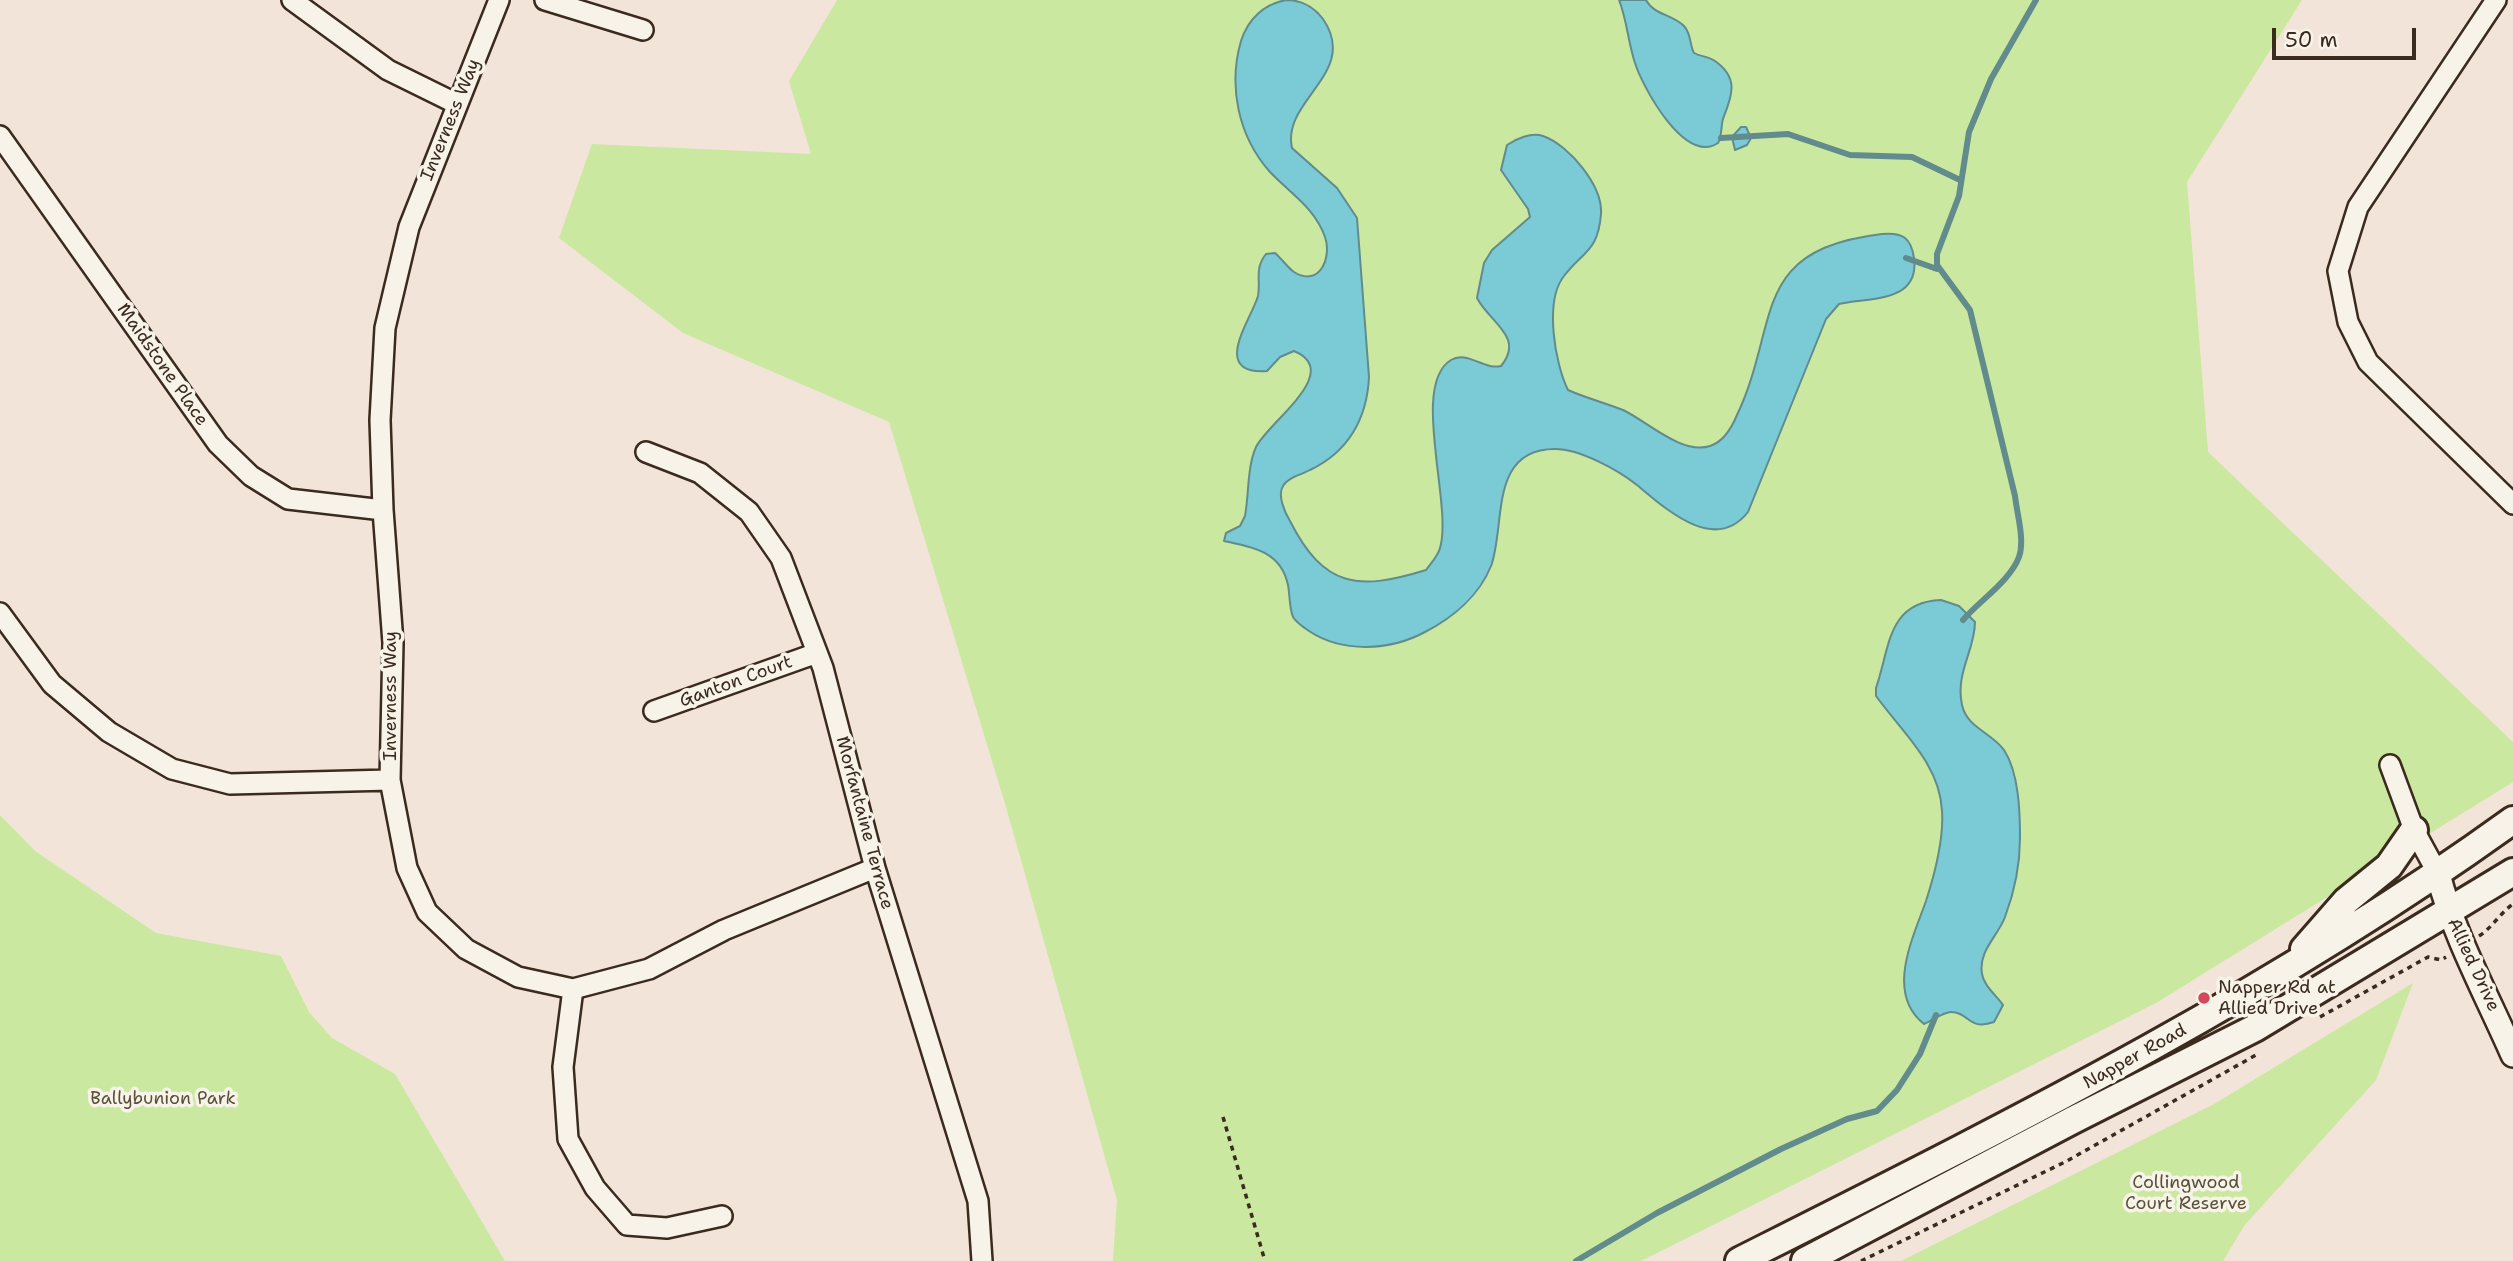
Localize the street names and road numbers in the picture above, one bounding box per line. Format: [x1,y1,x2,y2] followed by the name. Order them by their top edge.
[417,56,485,184] street label: Inverness Way
[112,300,212,430] street label: Maidstone Place
[380,631,402,761] street label: Inverness Way
[677,652,795,712] street label: Ganton Court
[830,734,898,912] street label: Morfantaine Terrace
[2442,915,2504,1015] street label: Allied Drive
[2080,1020,2190,1094] street label: Napper Road

